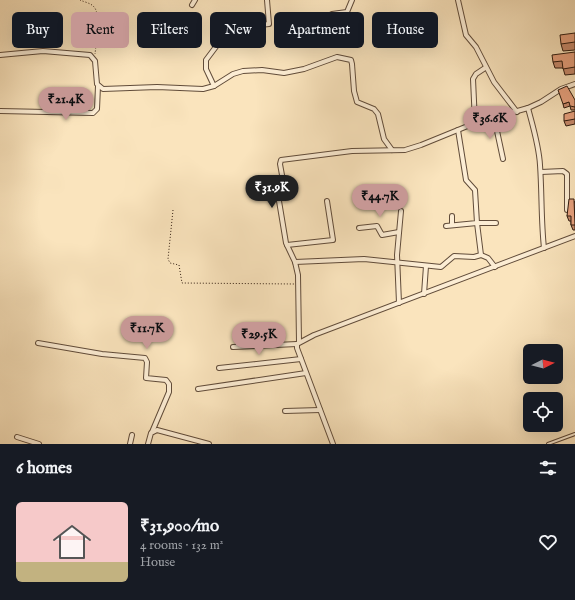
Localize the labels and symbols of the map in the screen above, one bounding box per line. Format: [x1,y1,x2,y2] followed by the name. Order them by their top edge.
[33,87,99,121] pin: ₹21.4K
[457,106,523,140] pin: ₹36.6K
[239,175,305,209] pin: ₹31.9K
[347,184,413,218] pin: ₹44.7K
[114,316,180,350] pin: ₹11.7K
[226,322,292,356] pin: ₹29.5K
[523,344,563,384] north arrow

